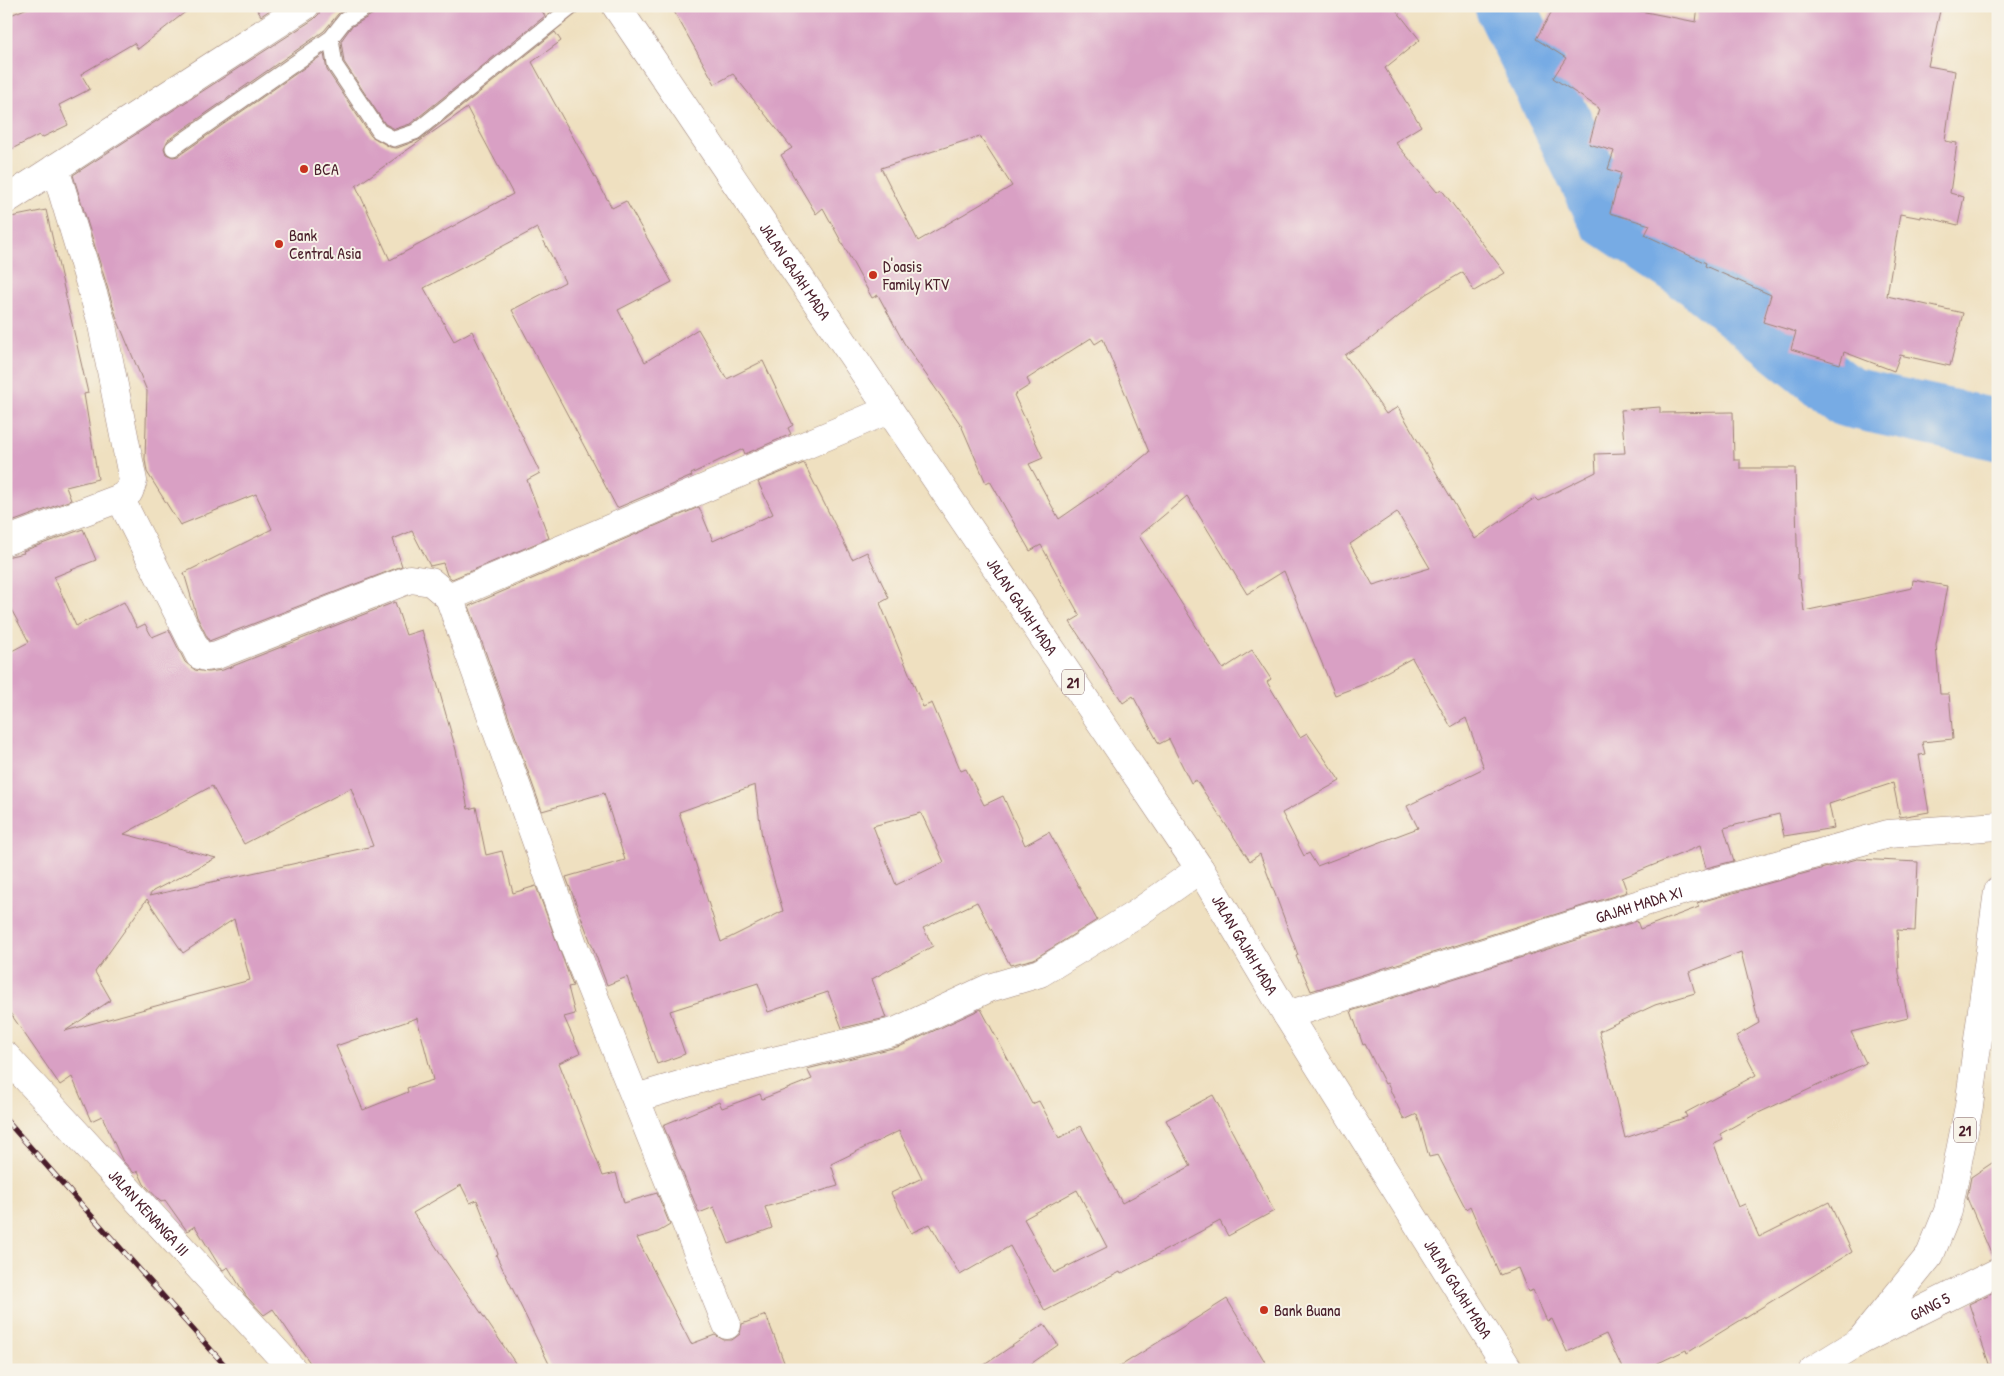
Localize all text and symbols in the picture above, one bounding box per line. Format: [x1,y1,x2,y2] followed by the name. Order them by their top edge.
[314,158,339,180] place label: BCA
[298,163,310,175] marker: BCA
[755,218,836,324] street label: JALAN GAJAH MADA
[289,224,361,264] place label: Bank Central Asia
[273,238,285,250] marker: Bank Central Asia
[882,255,949,295] place label: D'oasis Family KTV
[867,269,879,281] marker: D'oasis Family KTV
[982,554,1063,660] street label: JALAN GAJAH MADA
[1062,670,1084,694] road number: 21
[1593,880,1685,928] street label: GAJAH MADA XI
[1207,890,1283,999] street label: JALAN GAJAH MADA
[1954,1118,1976,1142] road number: 21
[104,1164,194,1261] street label: JALAN KENANGA III
[1419,1235,1498,1343] street label: JALAN GAJAH MADA
[1906,1287,1954,1325] street label: GANG 5
[1274,1299,1340,1321] place label: Bank Buana
[1258,1304,1270,1316] marker: Bank Buana

